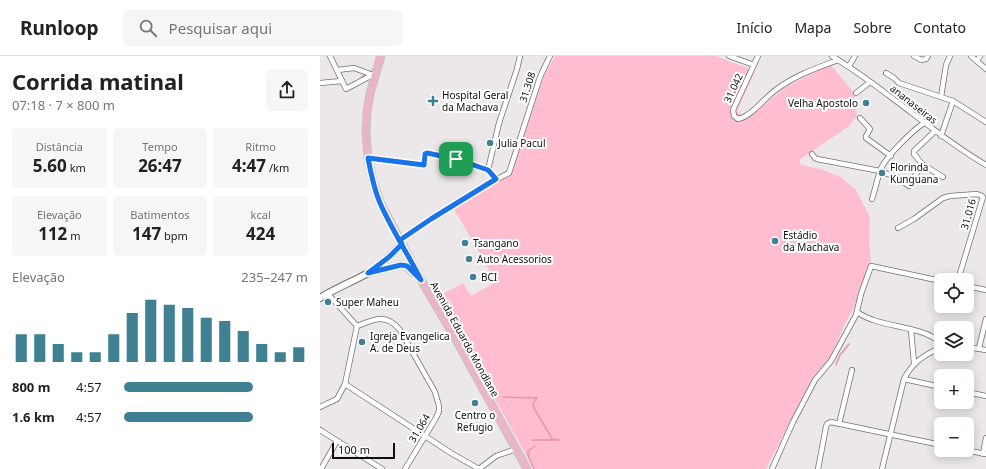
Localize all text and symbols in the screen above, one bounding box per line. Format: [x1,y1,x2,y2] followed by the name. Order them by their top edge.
[123,10,403,46] search box
[20,15,99,41] text: Runloop
[137,17,159,39] icon: search
[169,18,272,38] text: Pesquisar aqui
[737,18,772,37] text: Início
[794,18,831,37] text: Mapa
[853,18,892,37] text: Sobre
[914,18,966,37] text: Contato
[12,66,184,96] text: Corrida matinal
[266,69,308,111] button: share
[516,70,539,104] street label: 31.308
[720,71,746,105] street label: 31.042
[887,81,941,127] street label: ananaseiras
[442,88,508,114] place label: Hospital Geral da Machava
[427,95,439,107] marker: Hospital Geral da Machava
[12,96,115,114] text: 07:18 · 7 × 800 m
[788,96,858,110] place label: Velha Apostolo
[861,98,871,108] marker: Velha Apostolo
[497,136,546,150] place label: Julia Pacul
[485,138,495,148] marker: Julia Pacul
[36,139,83,154] text: Distância
[142,139,178,154] text: Tempo
[245,139,276,154] text: Ritmo
[439,142,473,176] pin
[445,148,467,170] icon: arrive
[33,154,67,177] text: 5.60
[138,154,182,177] text: 26:47
[232,154,266,177] text: 4:47
[67,160,86,175] text: km
[266,160,289,175] text: /km
[890,160,938,186] place label: Florinda Kunguana
[877,168,887,178] marker: Florinda Kunguana
[957,197,979,231] street label: 31.016
[37,207,82,222] text: Elevação
[130,207,190,222] text: Batimentos
[251,207,271,222] text: kcal
[38,222,67,245] text: 112
[132,222,161,245] text: 147
[246,222,275,245] text: 424
[67,228,81,243] text: m
[161,228,188,243] text: bpm
[783,228,839,254] place label: Estádio da Machava
[473,236,519,250] place label: Tsangano
[770,236,780,246] marker: Estádio da Machava
[460,238,470,248] marker: Tsangano
[477,252,552,266] place label: Auto Acessorios
[464,254,474,264] marker: Auto Acessorios
[12,268,65,286] text: Elevação
[241,268,308,286] text: 235–247 m
[481,270,497,284] place label: BCI
[468,272,478,282] marker: BCI
[934,273,974,457] map controls
[934,273,974,313] button: locate
[427,279,503,400] street label: Avenida Eduardo Mondlane
[336,295,399,309] place label: Super Maheu
[323,297,333,307] marker: Super Maheu
[934,321,974,361] button: layers
[370,329,450,355] place label: Igreja Evangelica A. de Deus
[357,337,367,347] marker: Igreja Evangelica A. de Deus
[934,369,974,409] button: +
[12,378,50,396] text: 800 m
[76,378,102,396] text: 4:57
[470,398,480,408] marker: Centro o Refugio
[12,408,55,426] text: 1.6 km
[76,408,102,426] text: 4:57
[455,408,495,434] place label: Centro o Refugio
[405,411,433,445] street label: 31.064
[934,417,974,457] button: −
[332,441,395,460] scale bar
[338,442,370,457] text: 100 m

